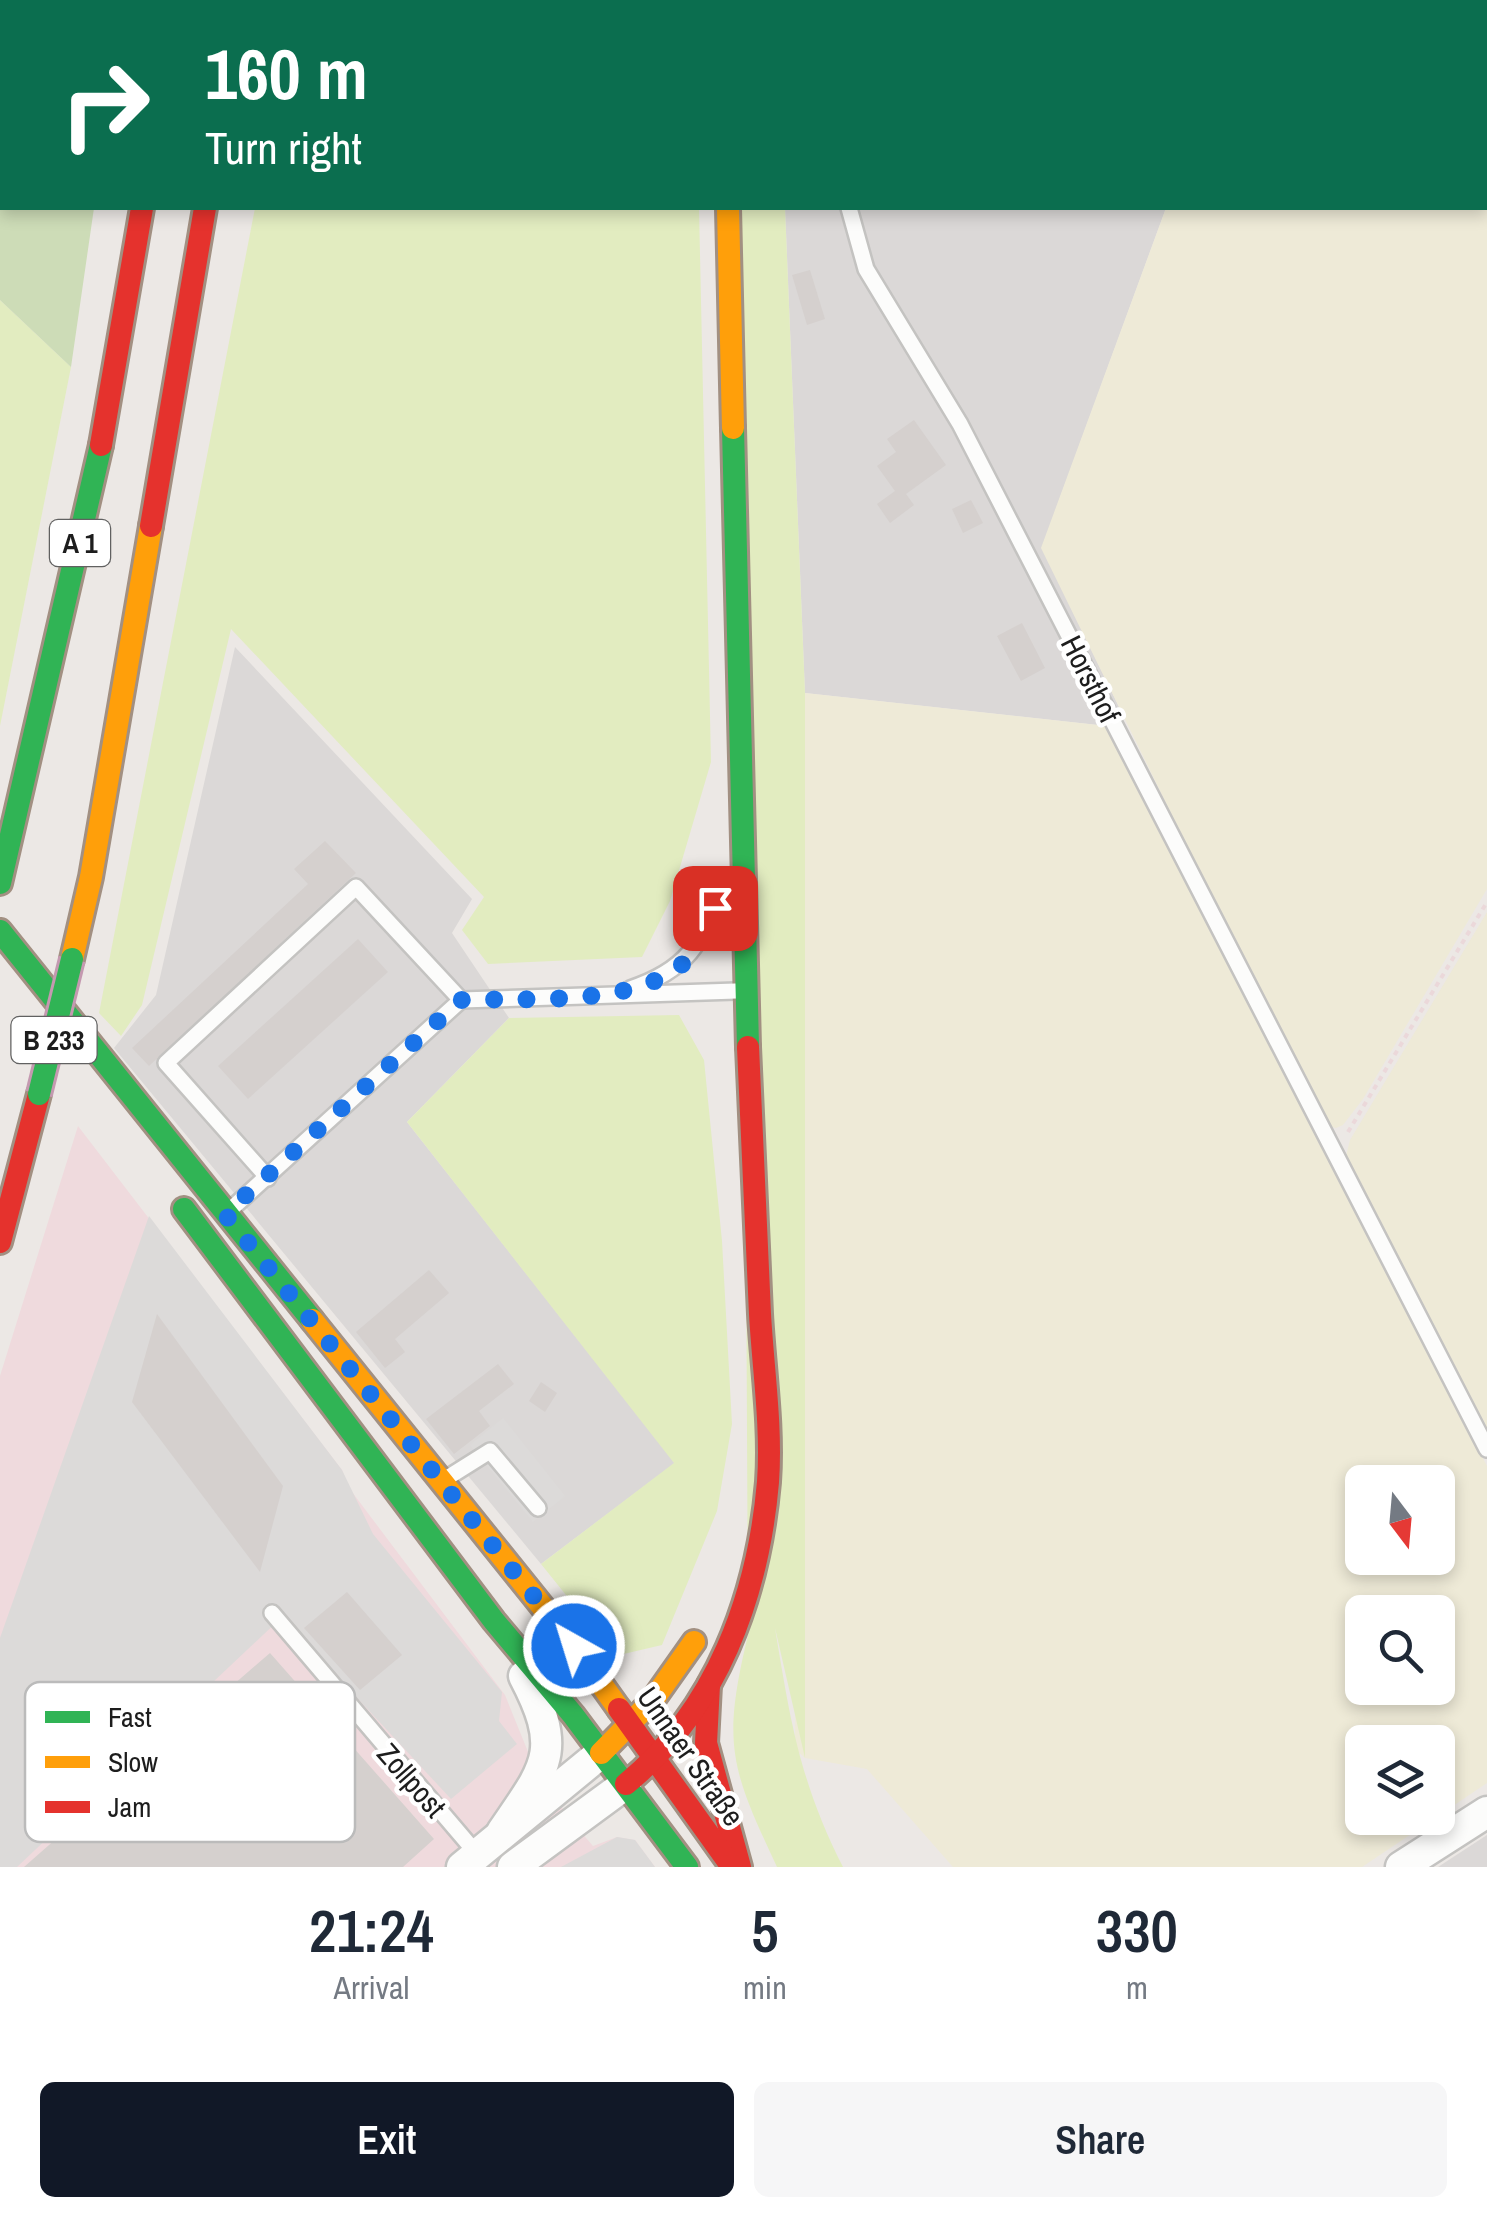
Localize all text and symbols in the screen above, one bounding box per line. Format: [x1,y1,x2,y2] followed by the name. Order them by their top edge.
[205,27,368,121] text: 160 m
[40,40,170,170] icon: right
[205,117,362,178] text: Turn right
[50,520,110,566] road number: A 1
[1052,628,1130,730] street label: Horsthof
[673,866,758,951] pin
[688,881,743,936] icon: arrive
[12,1017,96,1063] road number: B 233
[1345,1465,1455,1575] north arrow
[1345,1465,1455,1835] map controls
[522,1594,626,1698] position arrow
[1345,1595,1455,1705] button: search
[628,1678,754,1834] street label: Unnaer Straße
[25,1682,355,1842] legend
[108,1698,152,1736] text: Fast
[1345,1725,1455,1835] button: layers
[369,1734,455,1826] street label: Zollpost
[108,1743,158,1781] text: Slow
[108,1788,151,1826] text: Jam
[309,1890,434,1971] text: 21:24
[751,1890,779,1971] text: 5
[1096,1890,1178,1971] text: 330
[334,1966,409,2009] text: Arrival
[743,1966,787,2009] text: min
[1126,1966,1148,2009] text: m
[40,2082,734,2197] button: Exit
[754,2082,1447,2197] button: Share

